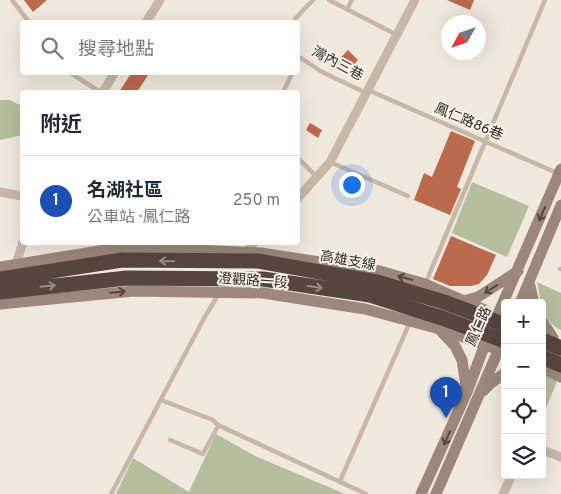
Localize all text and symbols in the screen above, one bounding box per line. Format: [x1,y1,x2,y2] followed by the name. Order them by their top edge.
[441,15,486,60] north arrow
[20,20,300,75] search box
[38,34,66,62] icon: search
[78,38,154,62] text: 搜尋地點
[309,44,366,85] street label: 灣內三巷
[432,100,505,144] street label: 鳳仁路86巷
[40,112,82,139] text: 附近
[339,172,365,198] your location
[87,179,163,203] text: 名湖社區
[53,191,59,211] text: 1
[233,191,280,211] text: 250 m
[537,206,546,221] one-way arrow
[87,208,191,228] text: 公車站 · 鳳仁路
[319,248,377,275] street label: 高雄支線
[160,256,176,265] one-way arrow
[217,271,288,292] street label: 澄觀路一段
[397,273,413,282] one-way arrow
[40,281,56,291] one-way arrow
[307,283,323,293] one-way arrow
[485,284,499,294] one-way arrow
[110,288,126,297] one-way arrow
[501,299,546,479] map controls
[501,299,546,344] button: +
[463,304,496,349] street label: 鳳仁路
[501,344,546,389] button: −
[430,377,462,418] pin: 1
[501,389,546,434] button: locate
[441,430,451,445] one-way arrow
[501,434,546,479] button: layers

